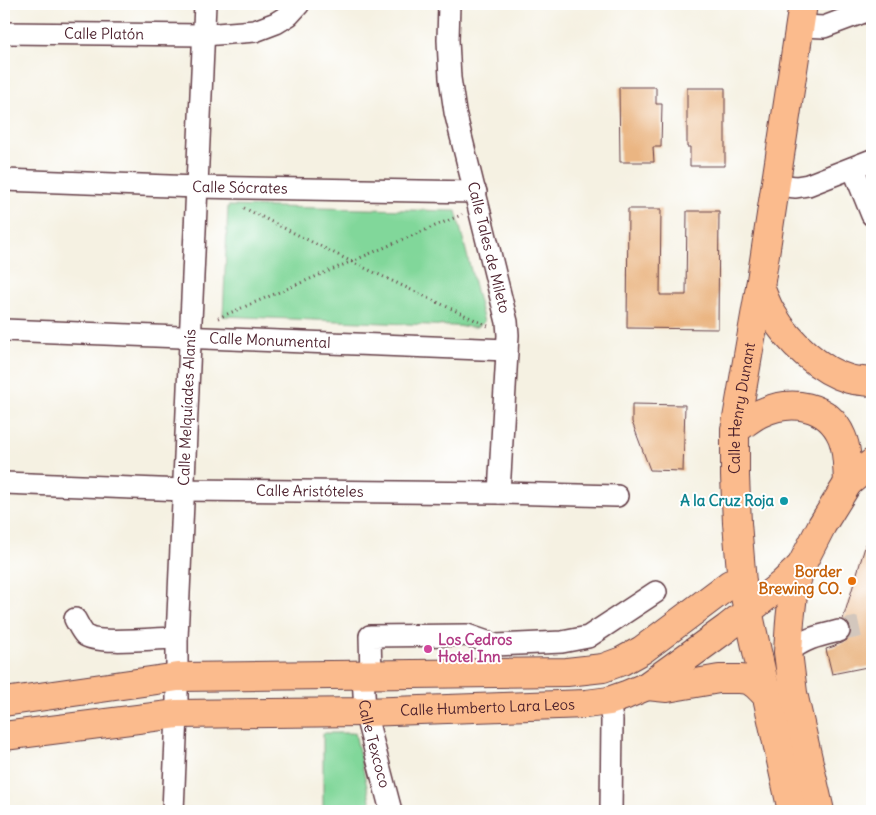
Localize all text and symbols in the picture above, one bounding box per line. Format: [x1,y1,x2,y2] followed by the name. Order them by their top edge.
[64,24,144,43] street label: Calle Platón
[192,177,288,198] street label: Calle Sócrates
[464,180,514,315] street label: Calle Tales de Mileto
[174,328,200,486] street label: Calle Melquíades Alanís
[209,328,331,352] street label: Calle Monumental
[725,341,759,474] street label: Calle Henry Dunant
[256,481,364,501] street label: Calle Aristóteles
[680,491,774,510] place label: A la Cruz Roja
[778,495,790,507] marker: A la Cruz Roja
[759,562,843,599] place label: Border Brewing CO.
[846,575,858,587] marker: Border Brewing CO.
[438,630,513,666] place label: Los Cedros Hotel Inn
[422,643,434,655] marker: Los Cedros Hotel Inn
[400,694,575,720] street label: Calle Humberto Lara Leos
[355,699,395,790] street label: Calle Texcoco

